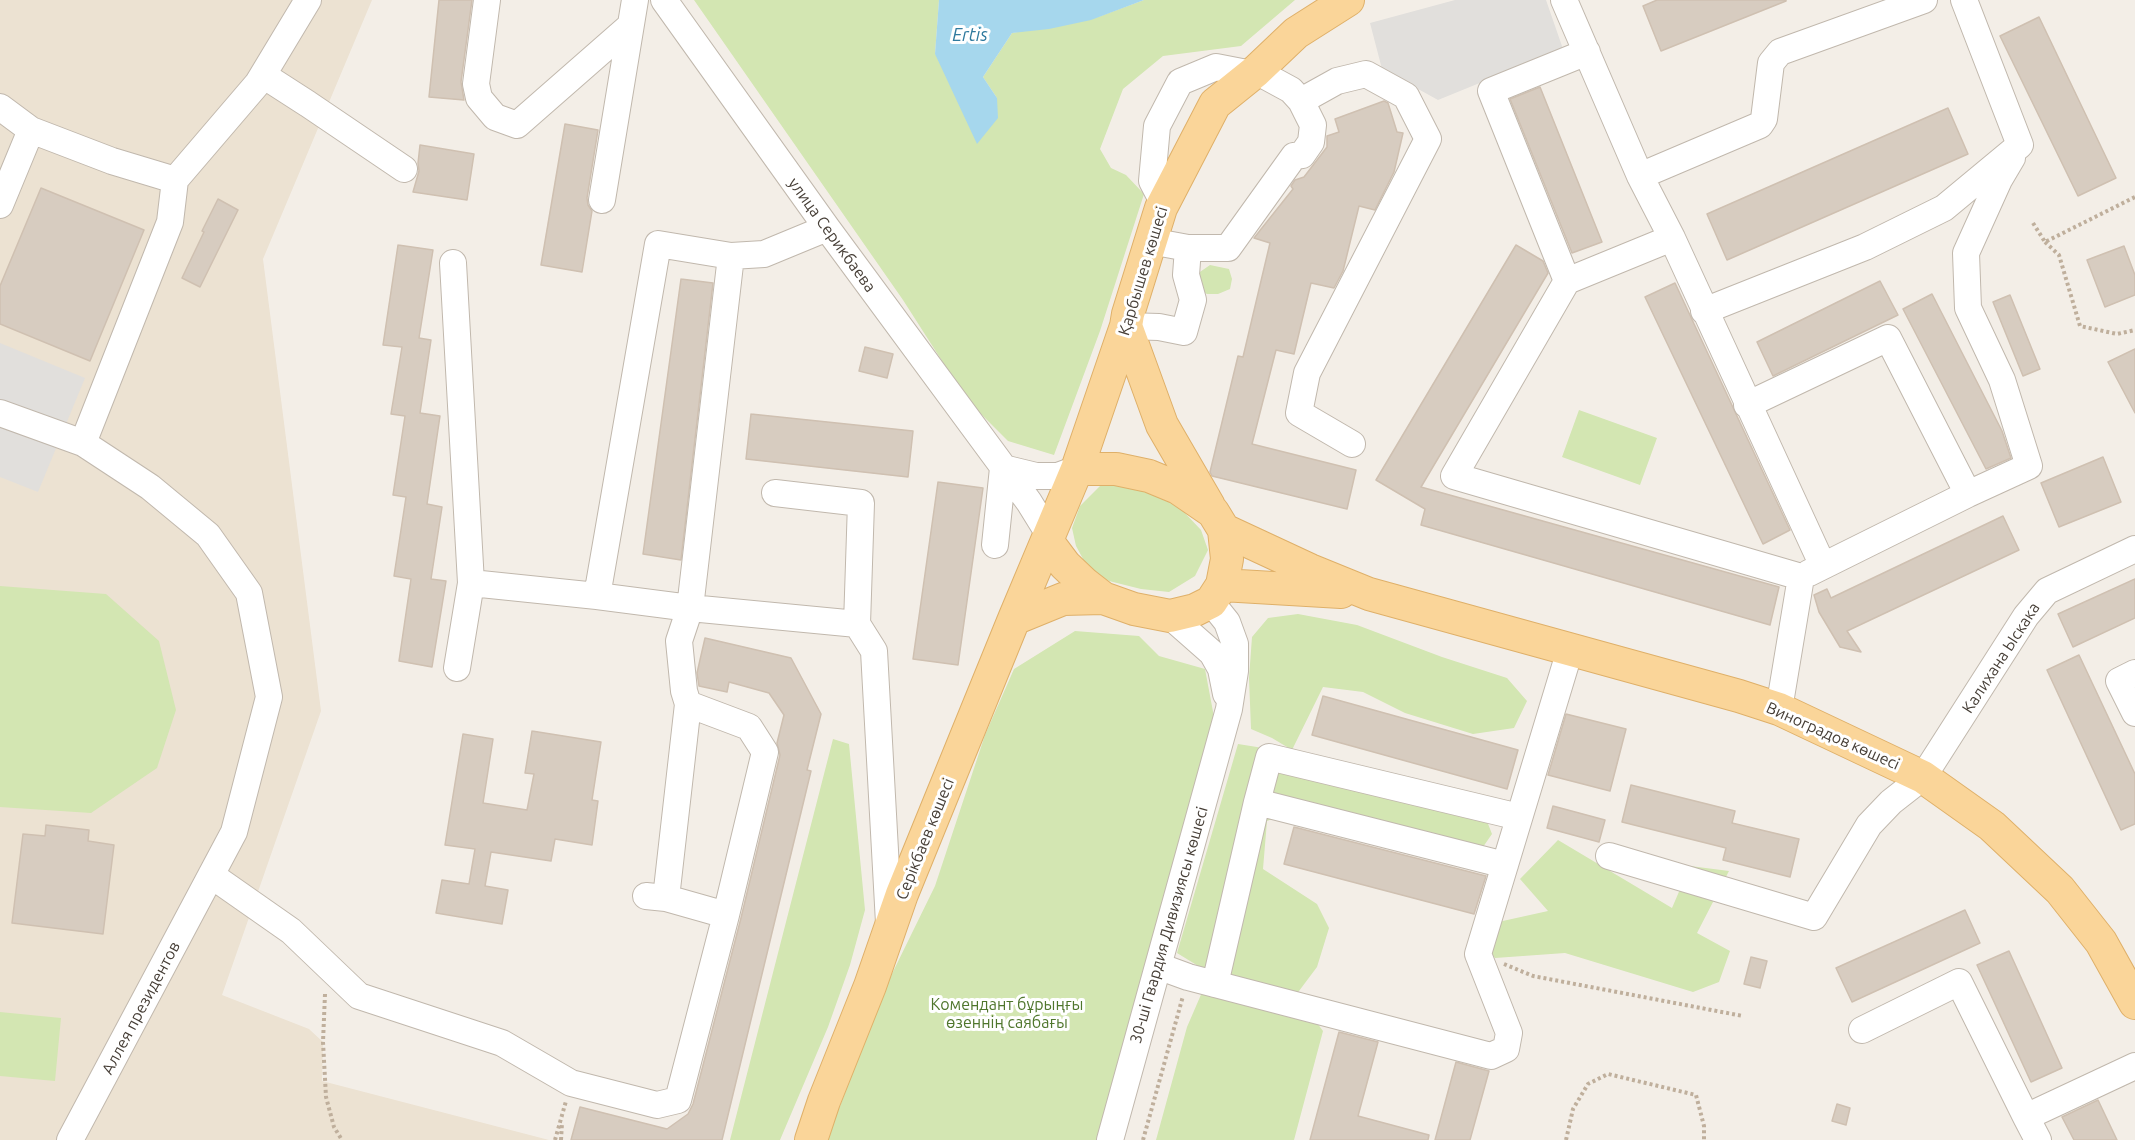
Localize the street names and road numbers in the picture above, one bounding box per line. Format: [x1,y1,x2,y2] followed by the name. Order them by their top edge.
[784,174,880,296] street label: улица Серикбаева
[1114,204,1172,338] street label: Қарбышев көшесі
[1958,599,2044,717] street label: Калихана Ыскака
[1763,698,1903,774] street label: Виноградов көшесі
[892,775,958,903] street label: Серікбаев көшесі
[1126,804,1212,1046] street label: 30-ші Гвардия Дивизиясы көшесі
[98,938,184,1078] street label: Аллея президентов

